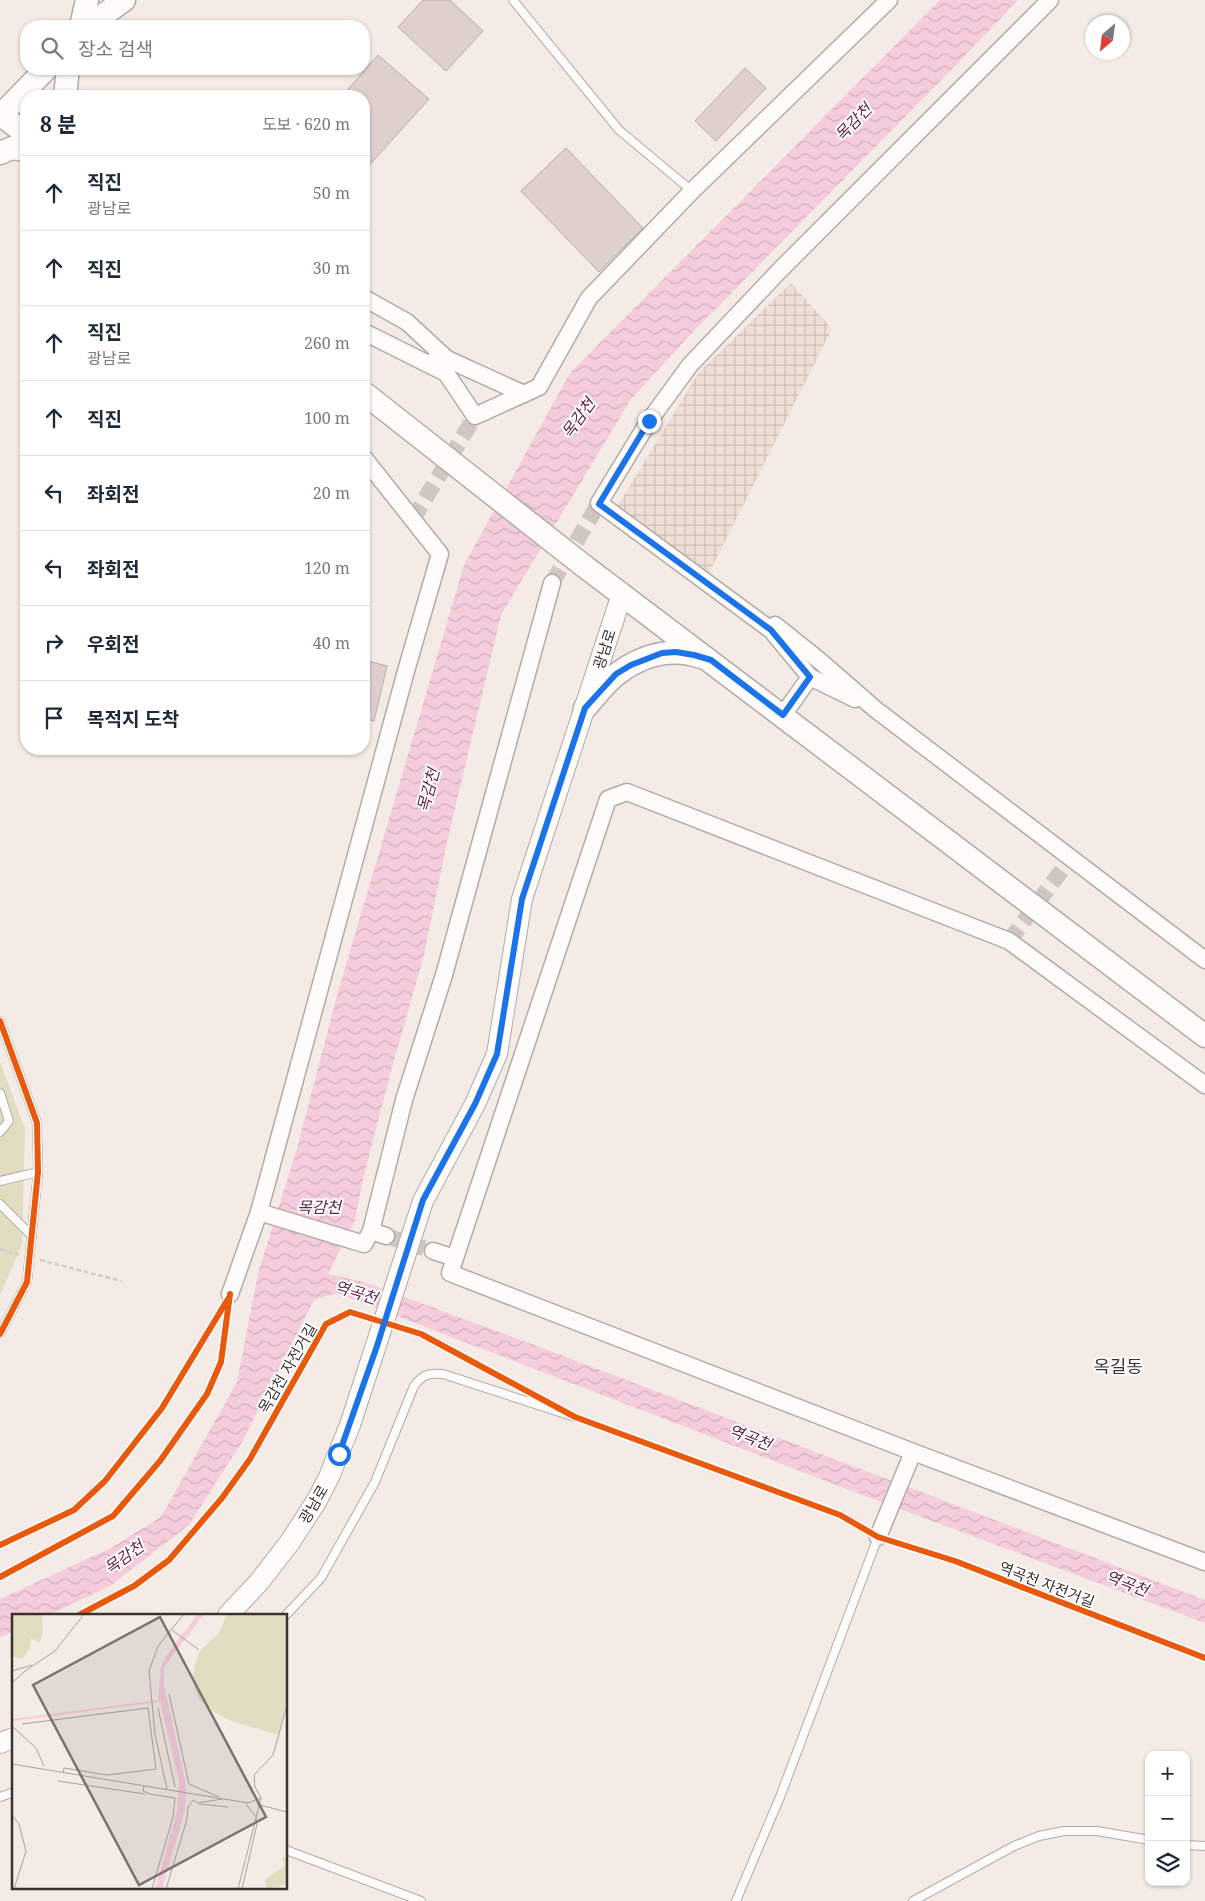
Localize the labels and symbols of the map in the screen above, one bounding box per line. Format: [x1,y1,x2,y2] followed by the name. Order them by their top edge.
[1085,15,1130,60] north arrow
[830,97,878,146] water label: 목감천
[556,392,601,442] water label: 목감천
[638,410,661,433] route end
[588,626,620,672] street label: 광남로
[412,764,445,814] water label: 목감천
[297,1196,343,1218] water label: 목감천
[332,1275,383,1310] water label: 역곡천
[253,1319,321,1417] street label: 목감천 자전거길
[1093,1354,1143,1378] district label: 옥길동
[725,1419,777,1456] water label: 역곡천
[328,1443,351,1466] route start
[294,1481,332,1527] street label: 광남로
[100,1534,150,1579] water label: 목감천
[996,1557,1098,1611] street label: 역곡천 자전거길
[1102,1565,1154,1602] water label: 역곡천
[12,1614,288,1888] inset map

